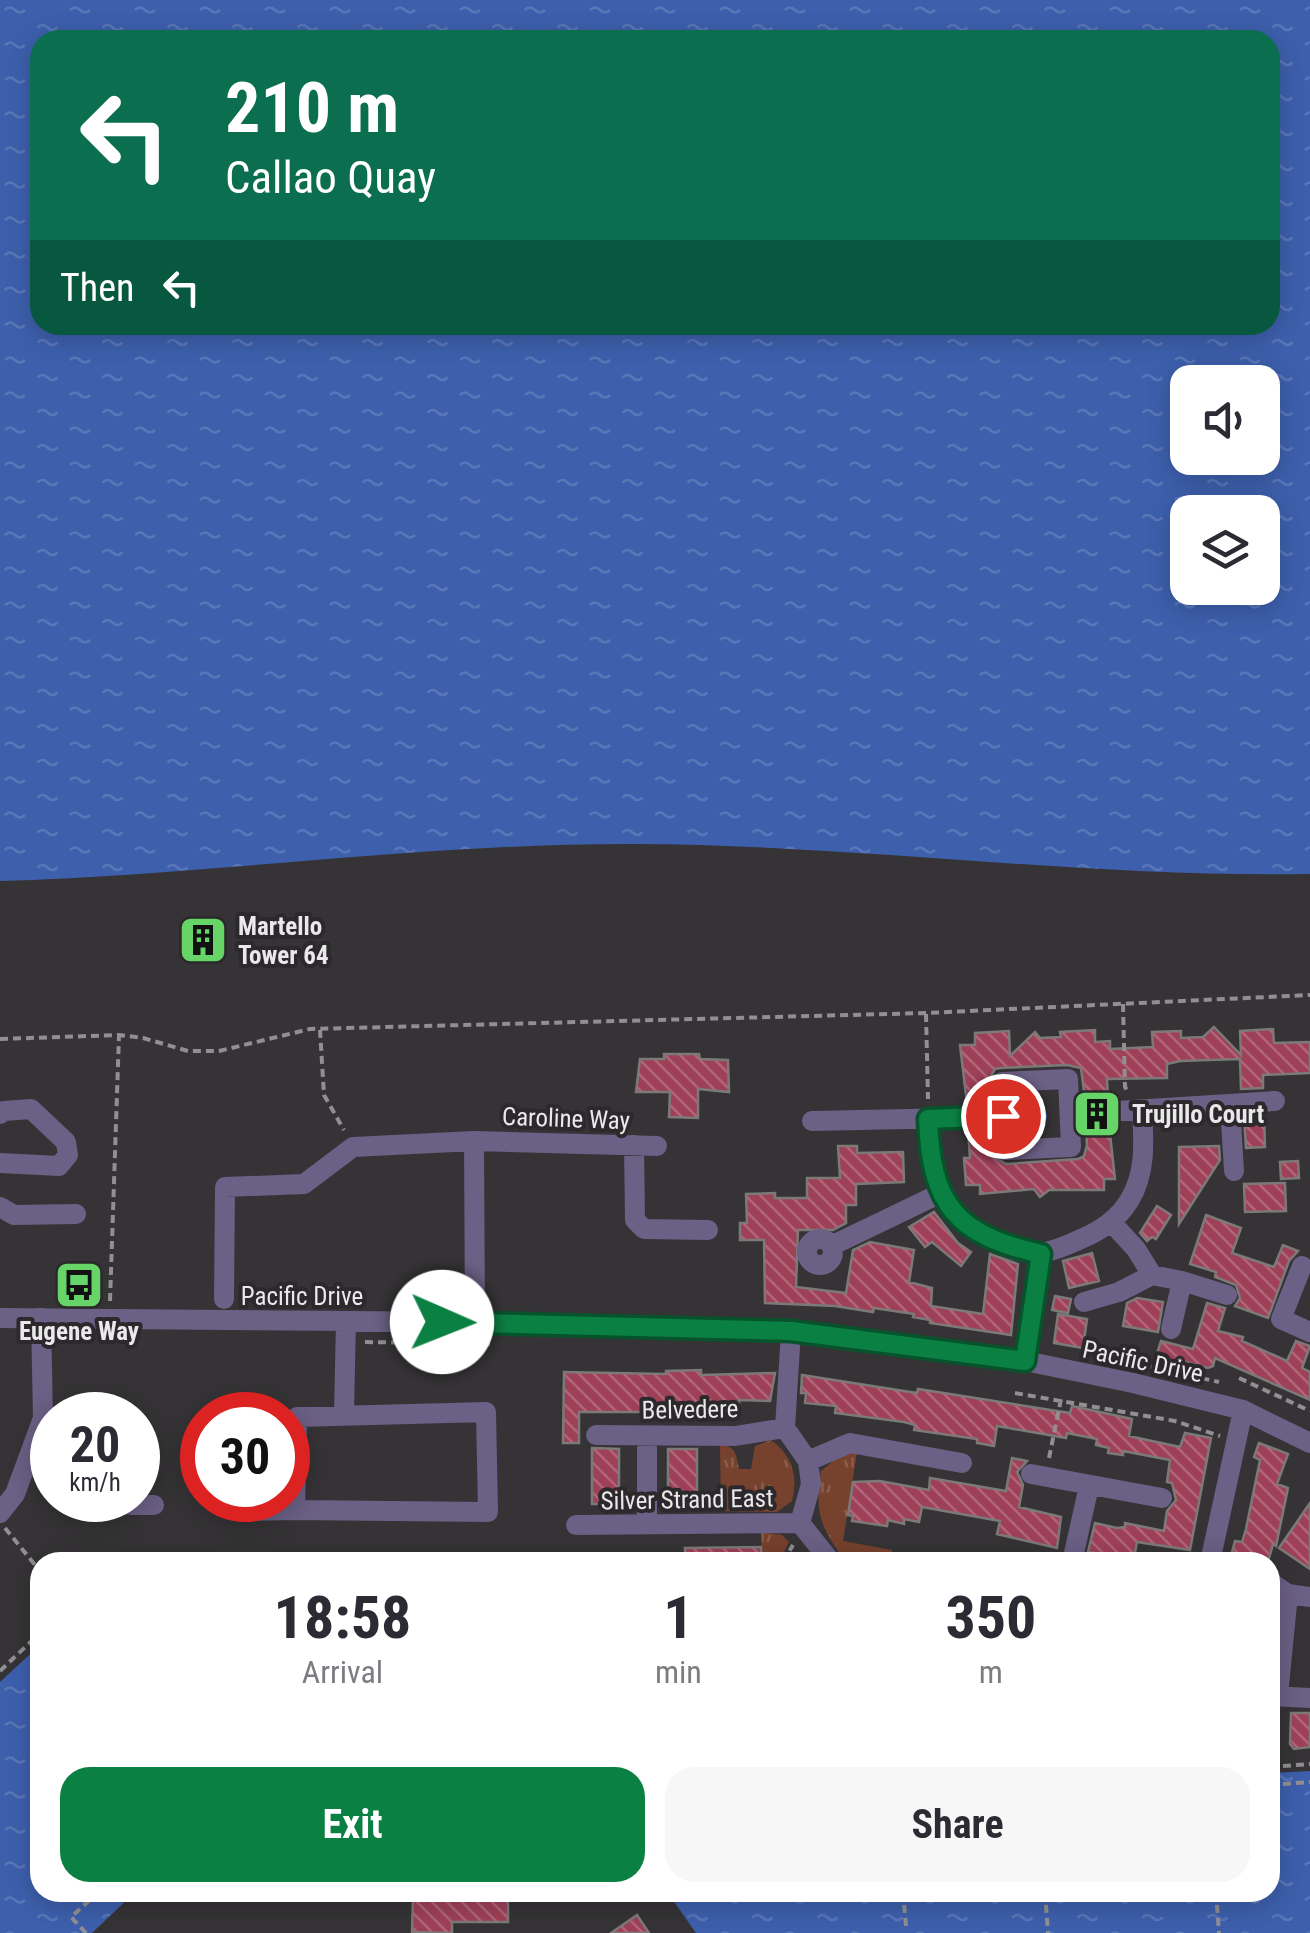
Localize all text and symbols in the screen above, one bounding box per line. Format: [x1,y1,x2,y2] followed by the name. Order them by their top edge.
[225,67,399,149] text: 210 m
[60,70,190,200] icon: left
[225,151,436,204] text: Callao Quay
[154,260,209,315] icon: left
[60,266,134,310] text: Then
[1170,365,1280,605] map controls
[1170,365,1280,475] button: sound
[1170,495,1280,605] button: layers
[238,912,329,970] place label: Martello Tower 64
[177,914,229,966] building icon: Martello Tower 64
[961,1074,1046,1159] pin
[1071,1088,1123,1140] building icon: Trujillo Court
[976,1089,1031,1144] icon: arrive
[1132,1100,1264,1129] place label: Trujillo Court
[502,1102,630,1135] street label: Caroline Way
[53,1259,105,1311] bus stop icon: Eugene Way
[390,1270,494,1374] position arrow
[241,1282,363,1311] street label: Pacific Drive
[19,1317,139,1346] place label: Eugene Way
[1080,1335,1206,1388] street label: Pacific Drive
[180,1392,310,1522] speed limit sign: 30
[641,1394,739,1425] street label: Belvedere
[70,1416,120,1474] text: 20
[69,1468,121,1497] text: km/h
[600,1483,774,1516] street label: Silver Strand East
[274,1582,411,1653] text: 18:58
[663,1582,694,1653] text: 1
[945,1582,1036,1653] text: 350
[302,1653,383,1691] text: Arrival
[655,1653,702,1691] text: min
[979,1653,1003,1691] text: m
[60,1767,645,1882] button: Exit
[665,1767,1250,1882] button: Share

